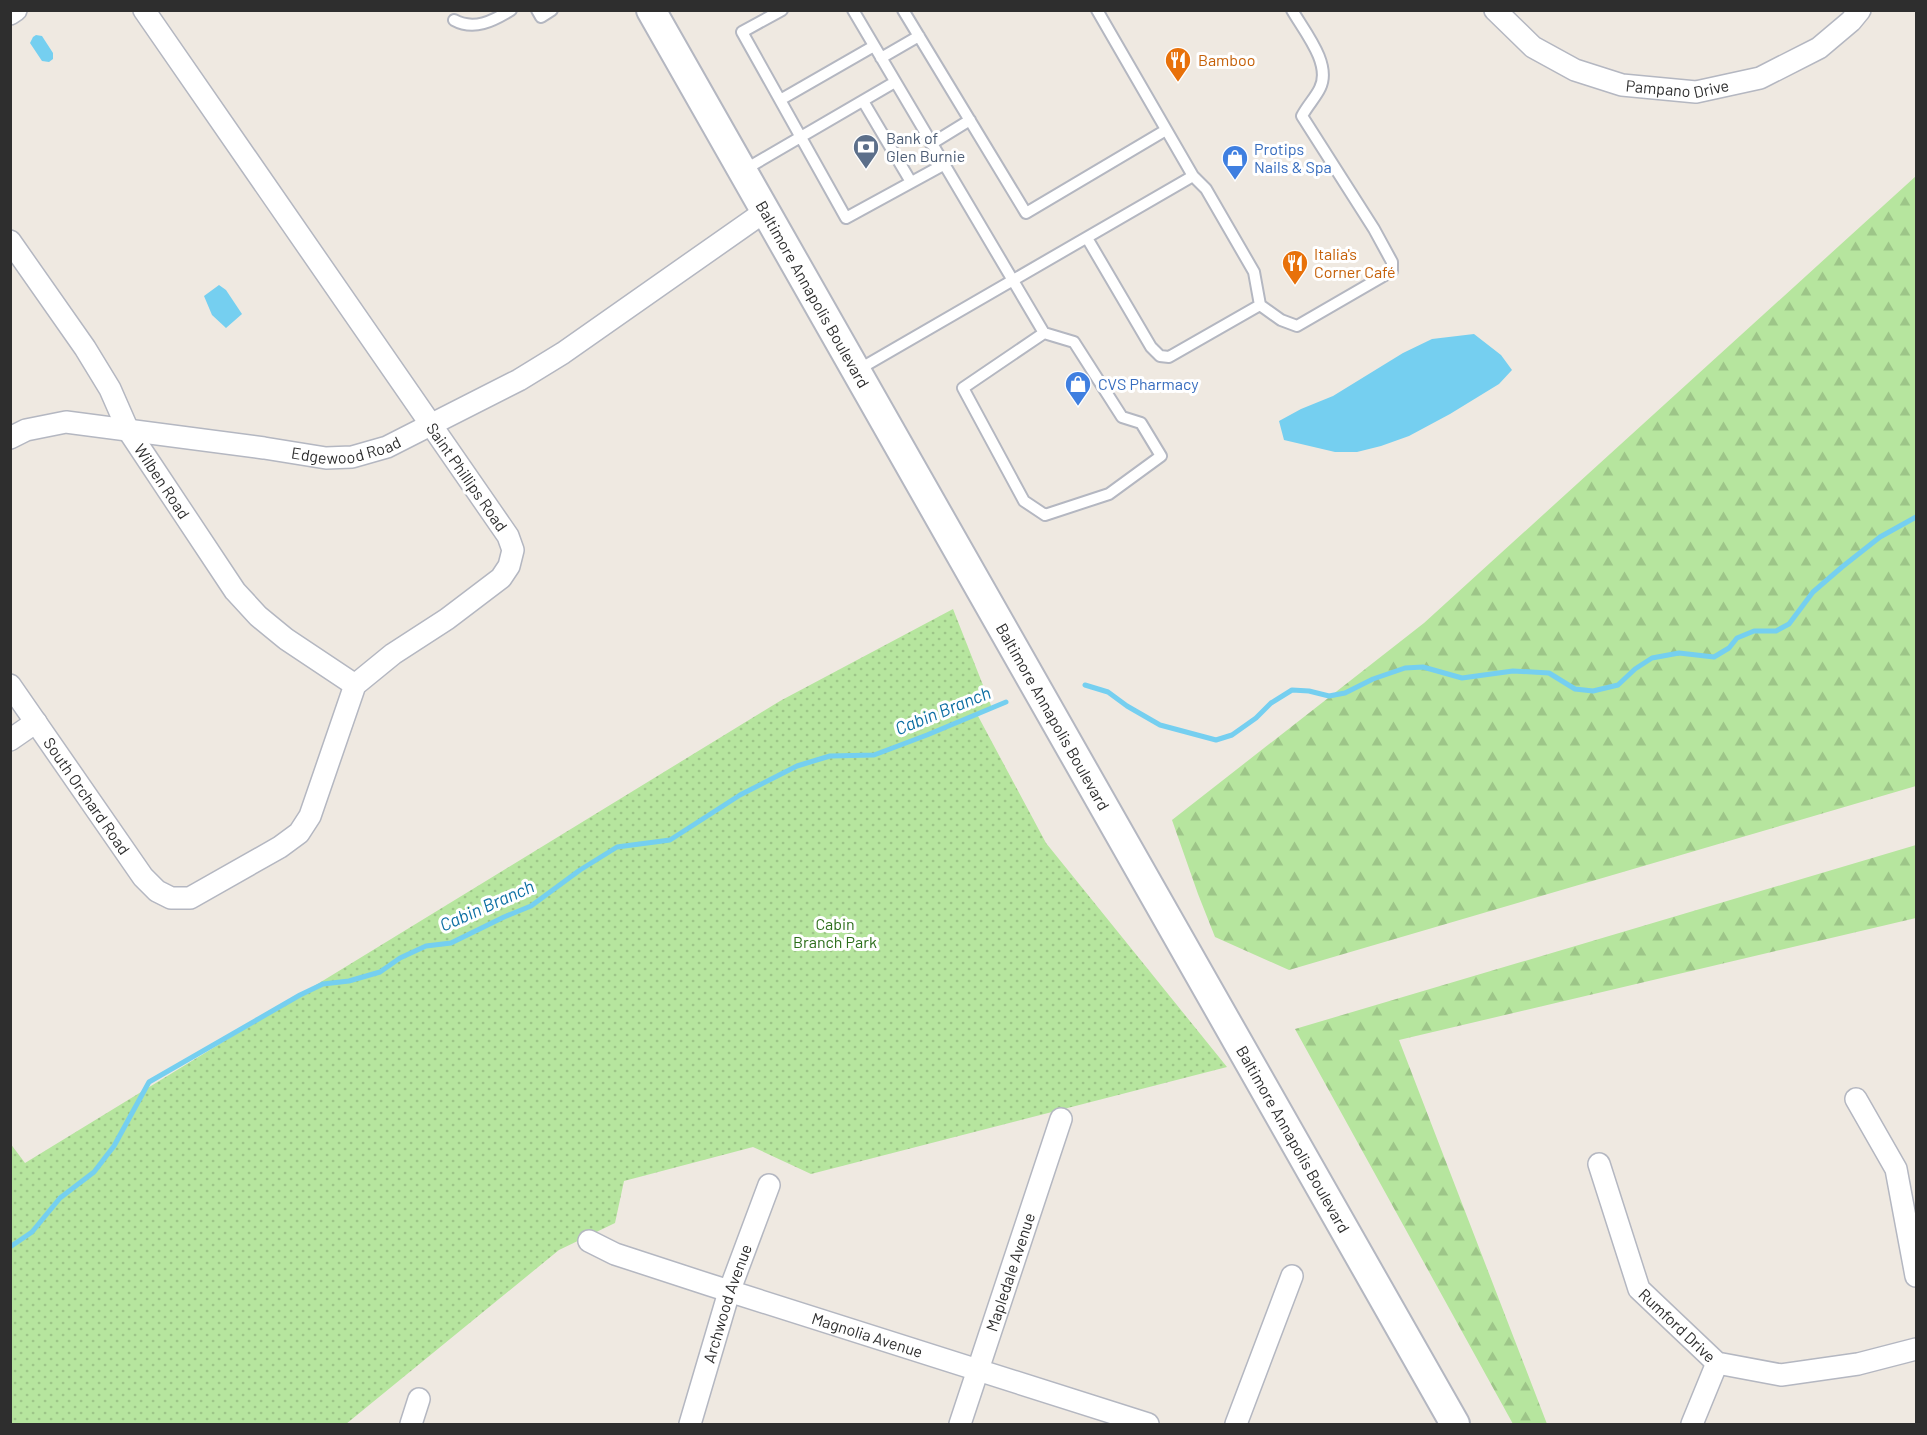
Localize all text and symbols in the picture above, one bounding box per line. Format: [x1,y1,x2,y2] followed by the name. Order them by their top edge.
[1163,45,1193,83] restaurant icon: Bamboo
[1198,50,1255,69] place label: Bamboo
[1625,75,1731,101] street label: Pampano Drive
[886,128,965,165] place label: Bank of Glen Burnie
[851,132,881,170] bank icon: Bank of Glen Burnie
[1254,139,1332,176] place label: Protips Nails & Spa
[1220,143,1250,181] shop icon: Protips Nails & Spa
[752,197,874,391] street label: Baltimore Annapolis Boulevard
[1314,244,1396,281] place label: Italia's Corner Café
[1280,248,1310,286] restaurant icon: Italia's Corner Café
[1063,369,1093,407] shop icon: CVS Pharmacy
[1098,374,1199,393] place label: CVS Pharmacy
[423,419,512,535] street label: Saint Phillips Road
[290,432,404,467] street label: Edgewood Road
[131,440,194,522] street label: Wilben Road
[993,620,1114,813] street label: Baltimore Annapolis Boulevard
[892,681,994,739] water label: Cabin Branch
[40,733,134,858] street label: South Orchard Road
[436,874,537,936] water label: Cabin Branch
[793,914,877,951] park label: Cabin Branch Park
[1233,1042,1354,1236] street label: Baltimore Annapolis Boulevard
[981,1210,1038,1334] street label: Mapledale Avenue
[699,1241,755,1365] street label: Archwood Avenue
[1635,1284,1720,1366] street label: Rumford Drive
[810,1308,925,1361] street label: Magnolia Avenue

